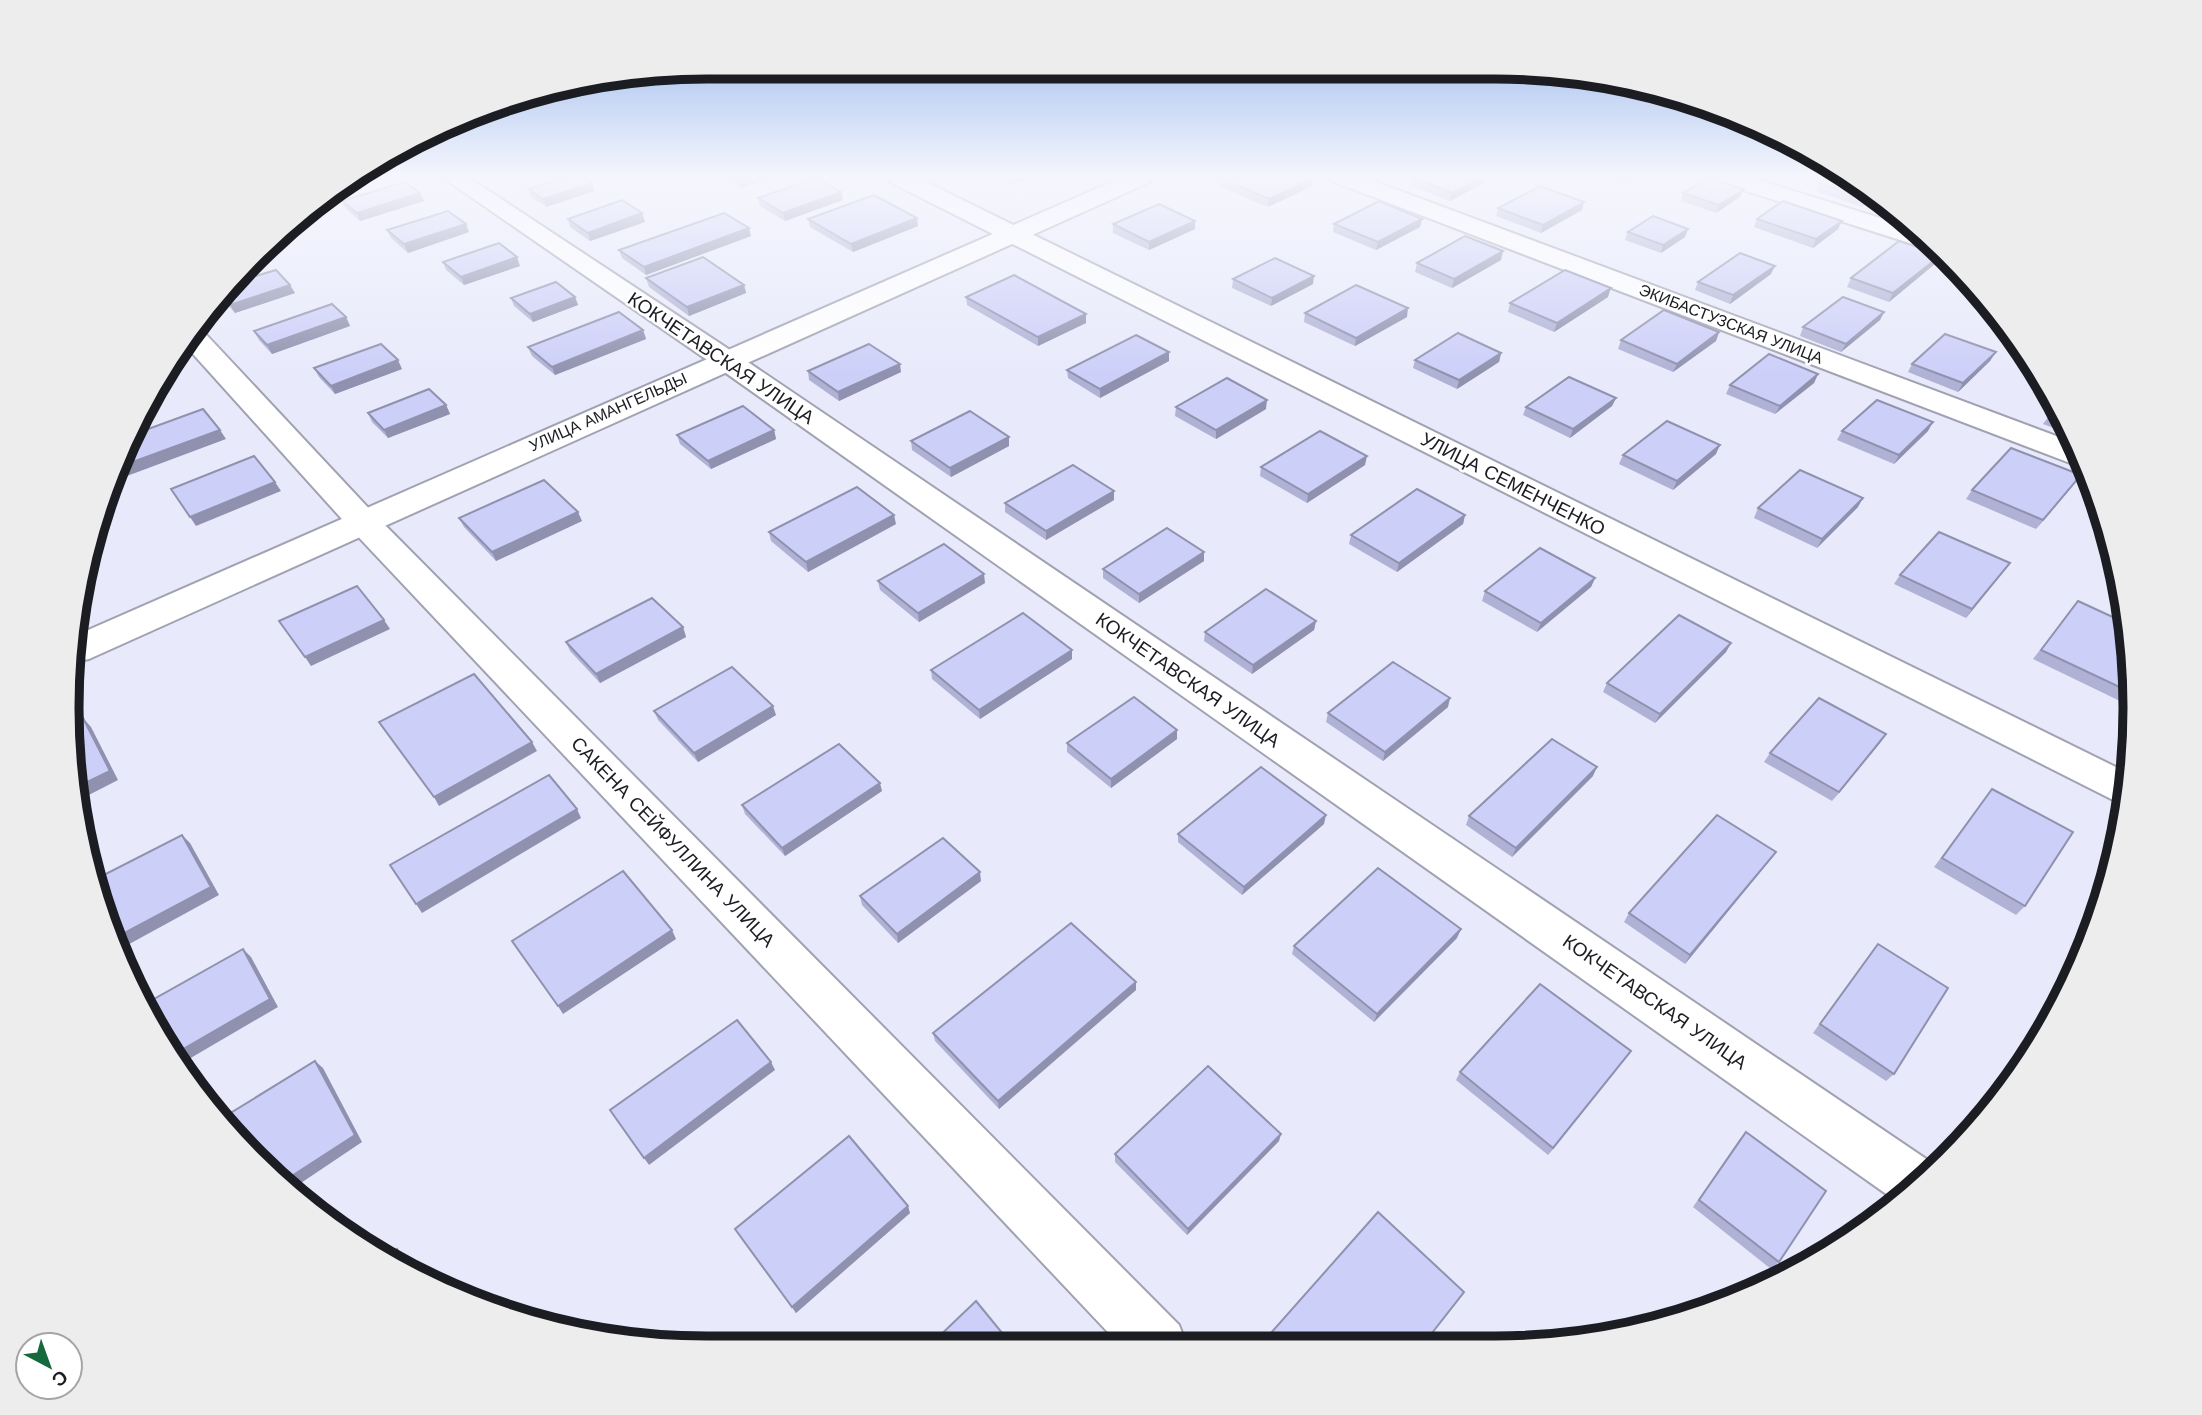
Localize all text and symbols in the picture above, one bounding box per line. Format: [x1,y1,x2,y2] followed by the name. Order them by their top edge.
[1636,280,1826,368] street label: ЭКИБАСТУЗСКАЯ УЛИЦА
[624,287,819,429] street label: КОКЧЕТАВСКАЯ УЛИЦА
[526,369,690,455] street label: УЛИЦА АМАНГЕЛЬДЫ
[1417,427,1609,541] street label: УЛИЦА СЕМЕНЧЕНКО
[1091,608,1285,753] street label: КОКЧЕТАВСКАЯ УЛИЦА
[566,732,780,952] street label: САКЕНА СЕЙФУЛЛИНА УЛИЦА
[1558,930,1752,1075] street label: КОКЧЕТАВСКАЯ УЛИЦА
[14,1331,84,1401] north arrow
[47,1365,73,1392] text: С

